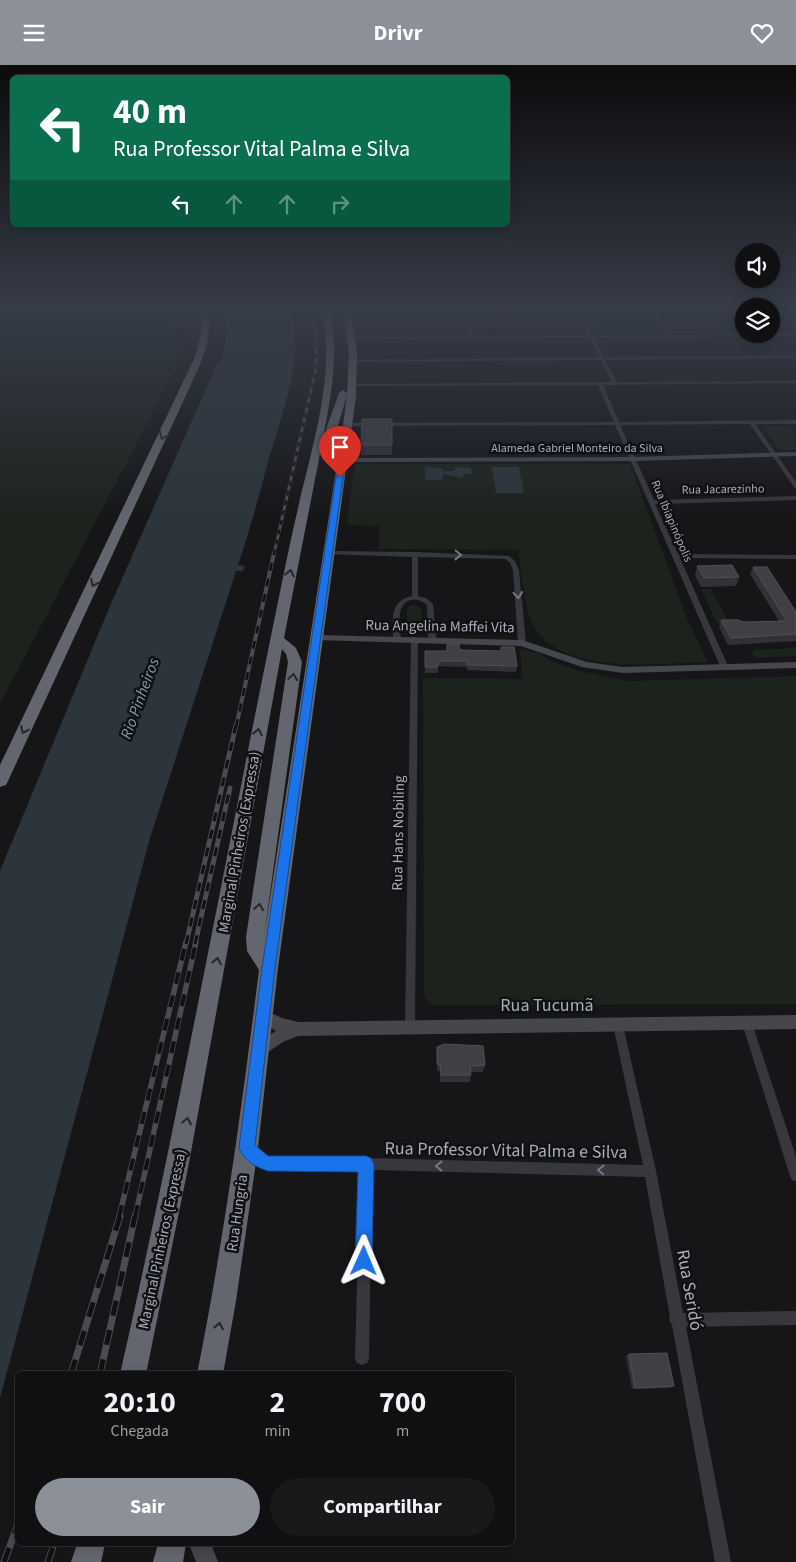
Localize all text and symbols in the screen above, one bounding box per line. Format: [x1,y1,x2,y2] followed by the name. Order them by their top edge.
[373,17,423,49] text: Drivr
[20,19,48,47] icon: menu
[748,19,776,47] icon: heart
[113,87,187,137] text: 40 m
[30,95,95,160] icon: left
[113,133,410,165] text: Rua Professor Vital Palma e Silva
[167,190,195,218] icon: left
[220,190,248,218] icon: ahead
[273,190,301,218] icon: ahead
[326,190,354,218] icon: right
[735,243,780,343] map controls
[735,243,780,288] button: sound
[735,298,780,343] button: layers
[319,426,361,477] pin
[159,431,169,440] one-way arrow
[326,433,354,461] icon: arrive
[491,440,663,457] street label: Alameda Gabriel Monteiro da Silva
[647,478,696,565] street label: Rua Ibiapinópolis
[682,480,764,499] street label: Rua Jacarezinho
[454,550,462,560] one-way arrow
[284,568,295,577] one-way arrow
[90,578,100,587] one-way arrow
[513,591,524,599] one-way arrow
[365,615,515,638] street label: Rua Angelina Maffei Vita
[115,654,165,742] water label: Rio Pinheiros
[287,672,298,680] one-way arrow
[20,725,31,734] one-way arrow
[253,728,263,737] one-way arrow
[213,750,266,934] street label: Marginal Pinheiros (Expressa)
[387,775,410,891] street label: Rua Hans Nobiling
[253,902,264,910] one-way arrow
[212,957,222,965] one-way arrow
[500,993,594,1018] street label: Rua Tucumã
[181,1116,191,1125] one-way arrow
[384,1136,628,1165] street label: Rua Professor Vital Palma e Silva
[133,1147,192,1331] street label: Marginal Pinheiros (Expressa)
[435,1161,442,1171] one-way arrow
[597,1165,605,1175] one-way arrow
[222,1173,253,1253] street label: Rua Hungria
[337,1234,389,1286] position arrow
[670,1248,709,1332] street label: Rua Seridó
[214,1321,224,1330] one-way arrow
[104,1381,176,1424] text: 20:10
[269,1381,285,1424] text: 2
[379,1381,426,1424] text: 700
[111,1420,169,1442] text: Chegada
[264,1420,290,1442] text: min
[396,1420,409,1442] text: m
[35,1478,260,1536] button: Sair
[270,1478,495,1536] button: Compartilhar

